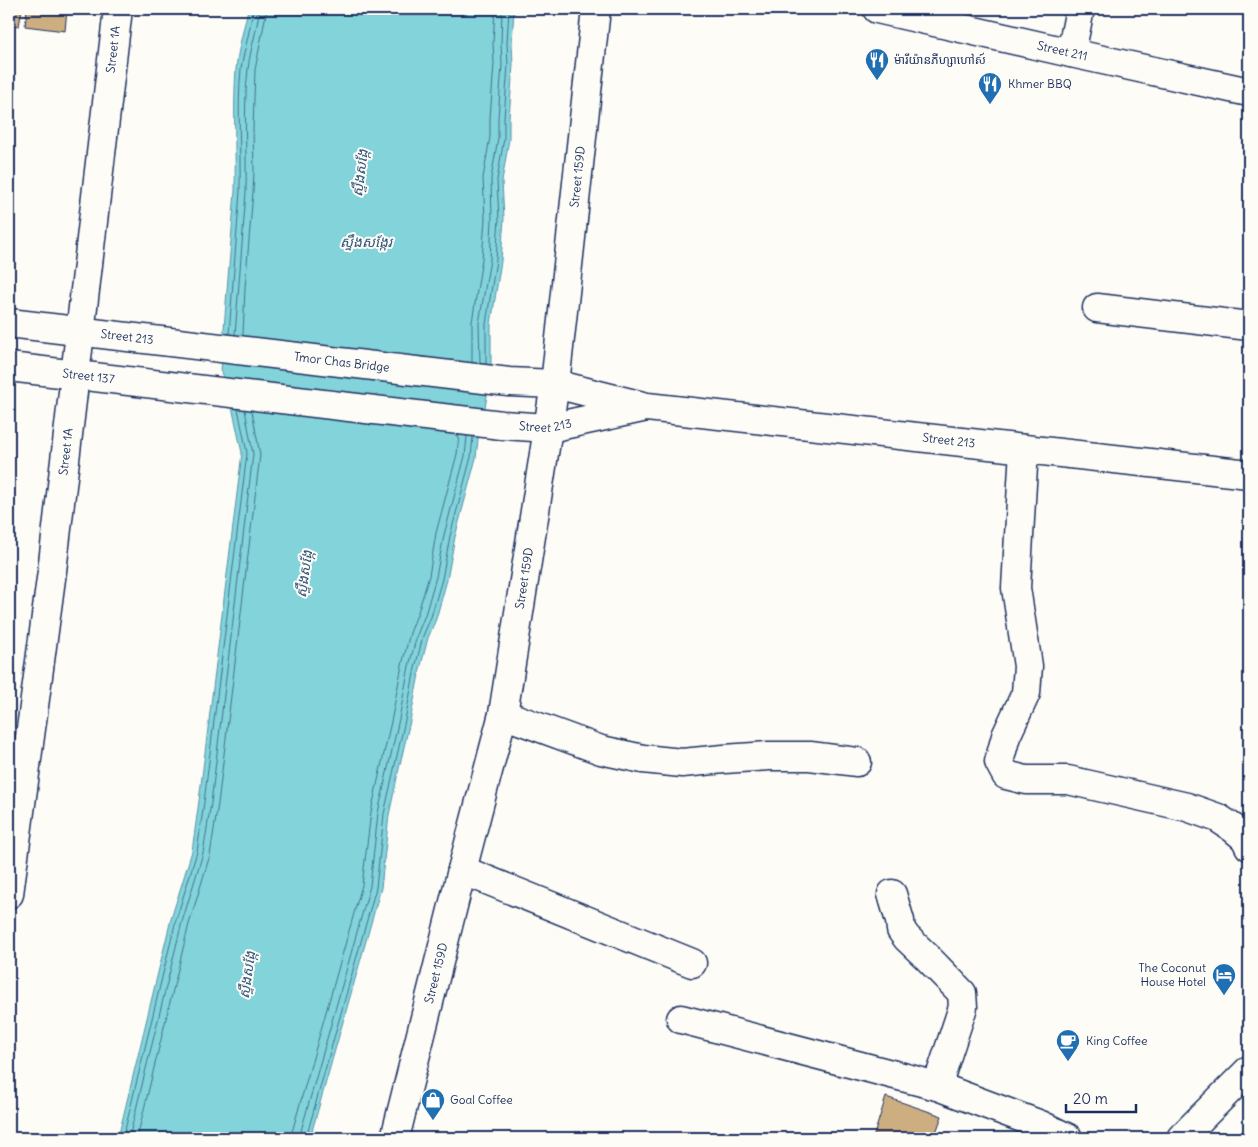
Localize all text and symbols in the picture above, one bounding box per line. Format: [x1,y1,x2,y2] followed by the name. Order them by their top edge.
[103,25,123,74] street label: Street 1A
[1036,38,1089,63] street label: Street 211
[864,47,890,81] restaurant icon: ម៉ារីយ៉ានភីហ្សាហៅស៍
[894,52,986,67] place label: ម៉ារីយ៉ានភីហ្សាហៅស៍
[977,71,1003,105] restaurant icon: Khmer BBQ
[1008,76,1072,91] place label: Khmer BBQ
[566,145,588,208] street label: Street 159D
[348,148,372,198] water label: ស្ទឹងសង្កែ
[340,233,394,251] water label: ស្ទឹងសង្កែរ
[100,326,155,347] street label: Street 213
[293,349,390,375] street label: Tmor Chas Bridge
[62,365,116,386] street label: Street 137
[519,415,573,435] street label: Street 213
[55,427,76,476] street label: Street 1A
[922,430,976,450] street label: Street 213
[512,546,536,610] street label: Street 159D
[292,549,317,599] water label: ស្ទឹងសង្កែ
[421,941,451,1005] street label: Street 159D
[235,950,260,1000] water label: ស្ទឹងសង្កែ
[1138,960,1206,989] place label: The Coconut House Hotel
[1211,962,1237,996] hotel icon: The Coconut House Hotel
[1055,1028,1081,1062] cafe icon: King Coffee
[1086,1033,1148,1048] place label: King Coffee
[1066,1082,1136,1114] scale bar
[420,1087,446,1121] shop icon: Goal Coffee
[1073,1089,1108,1108] text: 20 m
[450,1092,513,1107] place label: Goal Coffee

